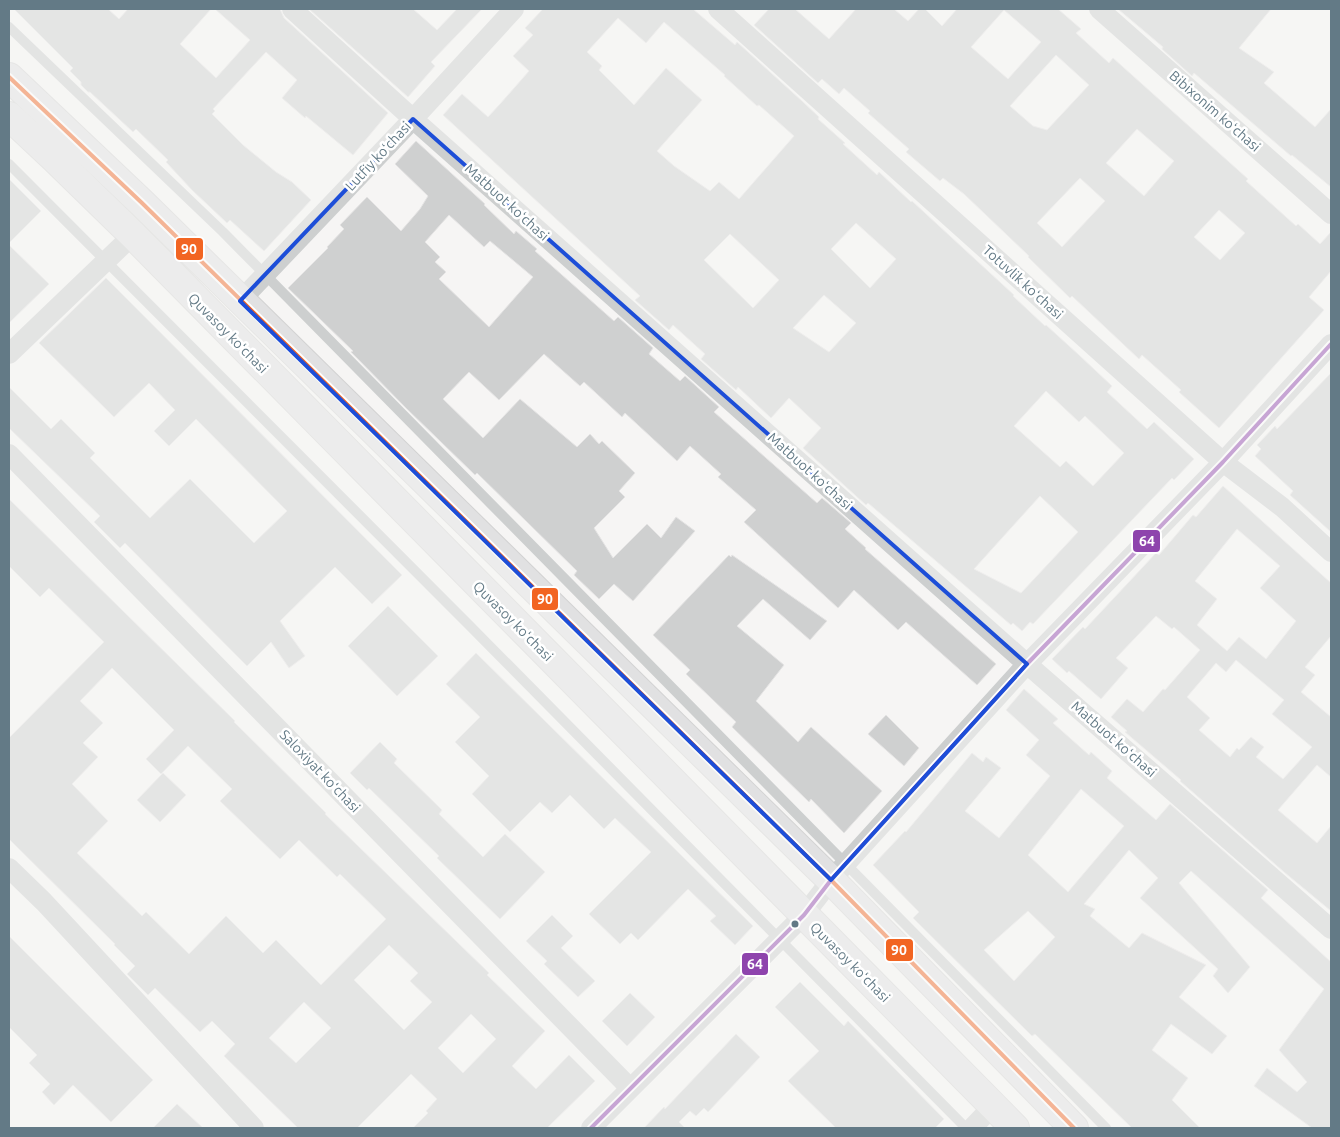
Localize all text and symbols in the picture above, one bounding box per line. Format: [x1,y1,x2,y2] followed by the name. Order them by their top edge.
[1166,67,1264,155] street label: Bibixonim koʻchasi
[342,118,414,194] street label: Lutfiy koʻchasi
[462,160,552,244] street label: Matbuot koʻchasi
[175,237,204,261] line badge: 90
[181,241,197,257] text: 90
[980,242,1066,322] street label: Totuvlik koʻchasi
[185,290,271,376] street label: Quvasoy koʻchasi
[765,429,855,513] street label: Matbuot koʻchasi
[1132,529,1161,553] line badge: 64
[1139,533,1155,549] text: 64
[470,578,556,664] street label: Quvasoy koʻchasi
[531,587,559,611] line badge: 90
[537,591,553,607] text: 90
[1068,698,1160,780] street label: Matbuot koʻchasi
[277,726,363,816] street label: Saloxiyat koʻchasi
[790,919,800,929] unlabelled marker
[807,919,893,1005] street label: Quvasoy koʻchasi
[885,938,914,962] line badge: 90
[891,942,907,958] text: 90
[741,952,769,976] line badge: 64
[747,956,763,972] text: 64

